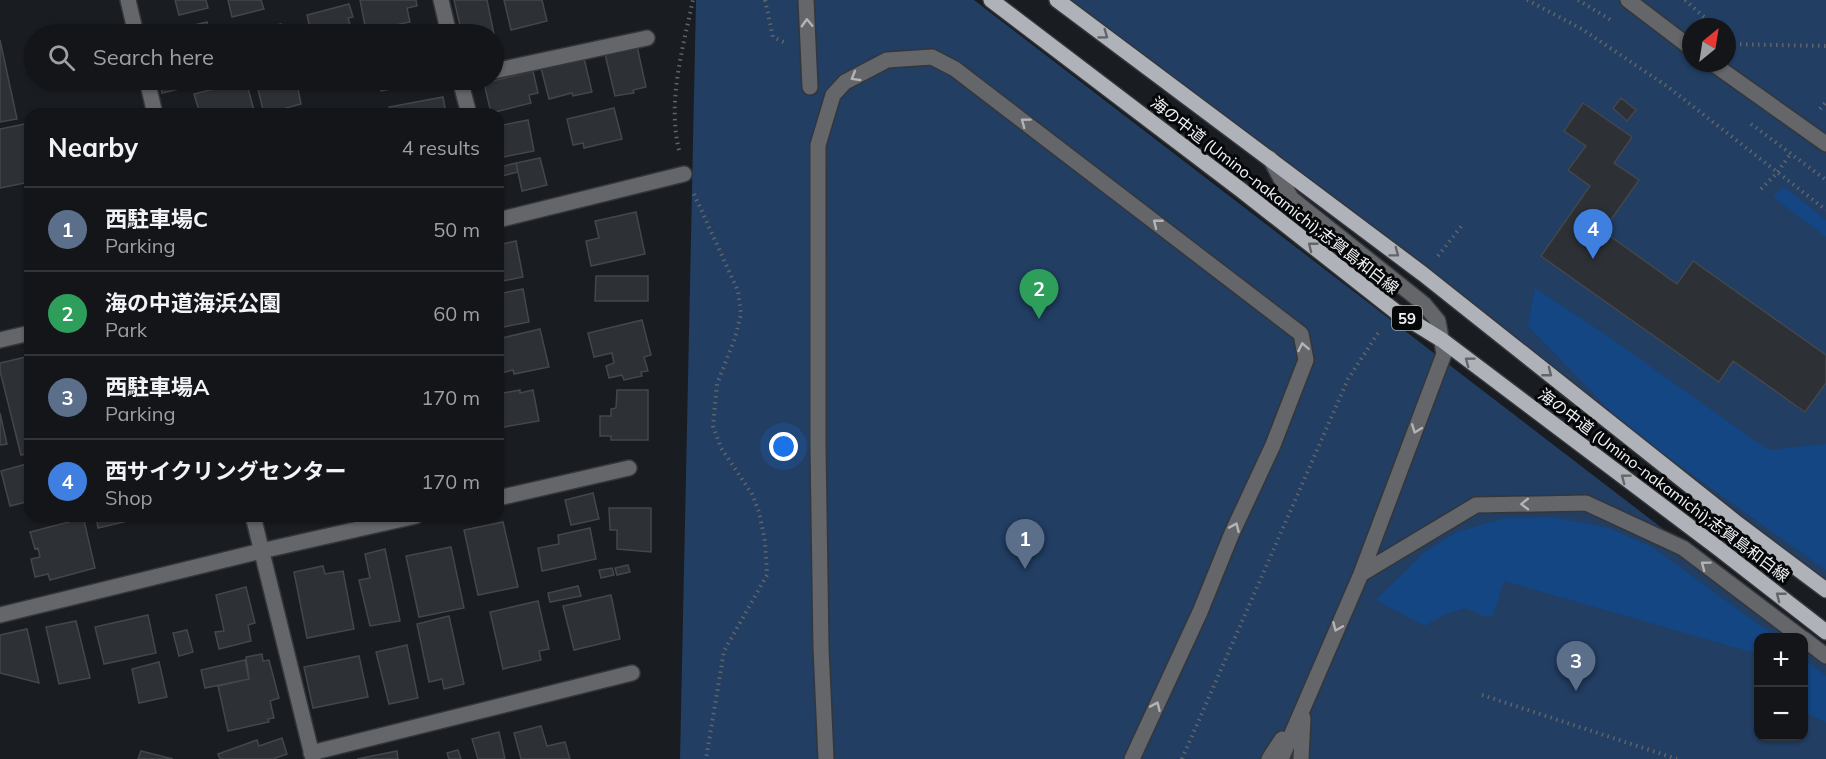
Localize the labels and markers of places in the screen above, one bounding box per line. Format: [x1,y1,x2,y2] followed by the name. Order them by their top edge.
[1574,210,1612,259] pin: 4
[1020,270,1058,319] pin: 2
[1006,520,1044,569] pin: 1
[1556,642,1596,691] pin: 3

